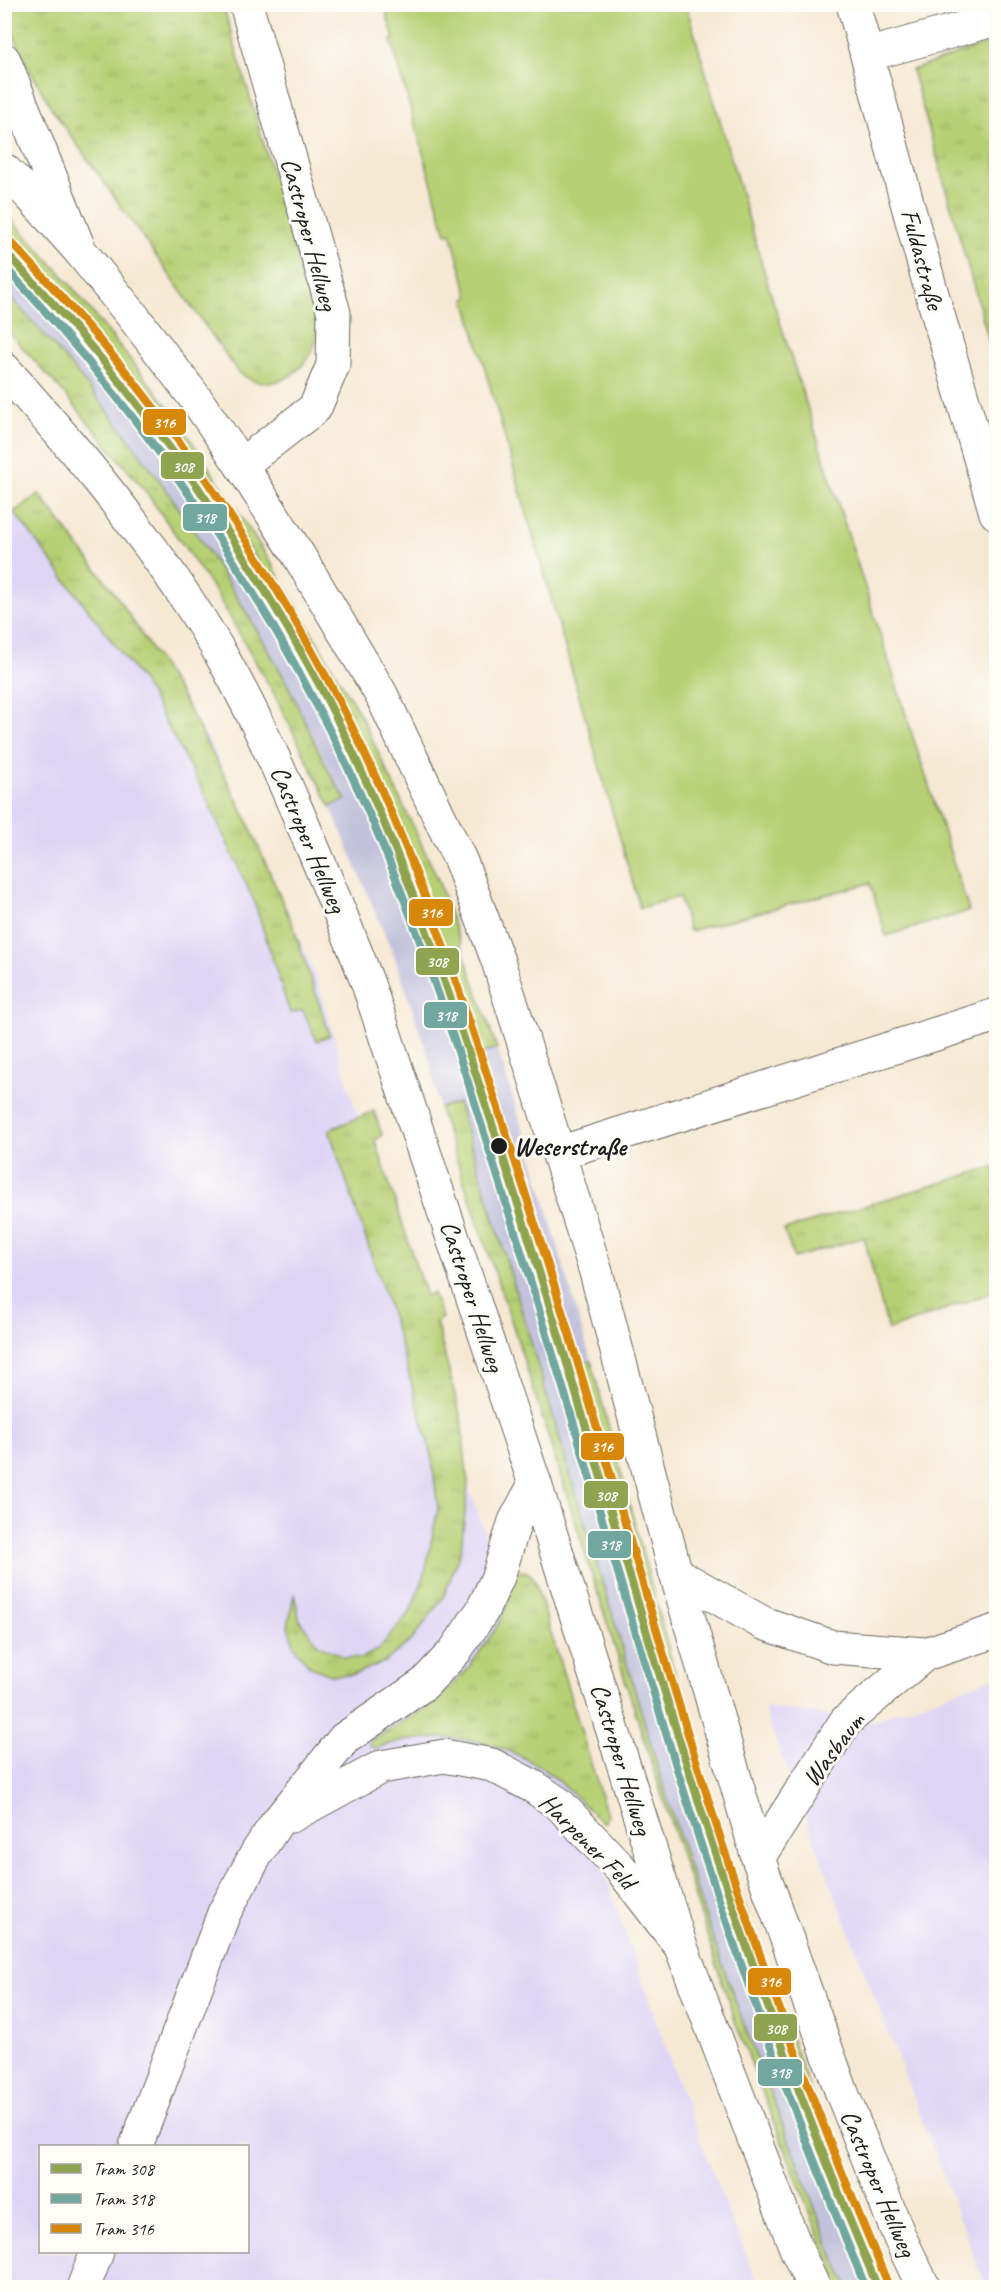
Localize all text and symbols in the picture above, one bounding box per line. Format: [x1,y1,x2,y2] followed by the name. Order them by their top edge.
[273,154,346,316] street label: Castroper Hellweg
[893,205,952,315] street label: Fuldastraße
[142,408,187,436] line badge: 316
[153,413,176,433] text: 316
[160,451,205,480] line badge: 308
[172,457,196,477] text: 308
[182,503,228,532] line badge: 318
[194,508,218,528] text: 318
[263,761,355,919] street label: Castroper Hellweg
[408,898,454,927] line badge: 316
[420,903,443,923] text: 316
[415,947,460,976] line badge: 308
[426,952,450,972] text: 308
[423,1001,468,1029] line badge: 318
[435,1006,459,1026] text: 318
[514,1130,628,1163] place label: Weserstraße
[489,1136,509,1156] marker: Weserstraße
[433,1217,513,1377] street label: Castroper Hellweg
[580,1432,625,1461] line badge: 316
[591,1437,614,1457] text: 316
[583,1480,629,1509] line badge: 308
[595,1486,619,1506] text: 308
[587,1530,632,1559] line badge: 318
[599,1535,623,1555] text: 318
[583,1679,661,1841] street label: Castroper Hellweg
[795,1704,873,1793] street label: Wasbaum
[532,1786,646,1900] street label: Harpener Feld
[747,1967,792,1996] line badge: 316
[759,1972,782,1992] text: 316
[753,2013,798,2042] line badge: 308
[765,2019,789,2039] text: 308
[757,2058,803,2087] line badge: 318
[769,2063,793,2083] text: 318
[833,2105,925,2263] street label: Castroper Hellweg
[39,2145,249,2253] legend
[93,2158,156,2180] text: Tram 308
[93,2188,156,2210] text: Tram 318
[93,2218,155,2240] text: Tram 316

